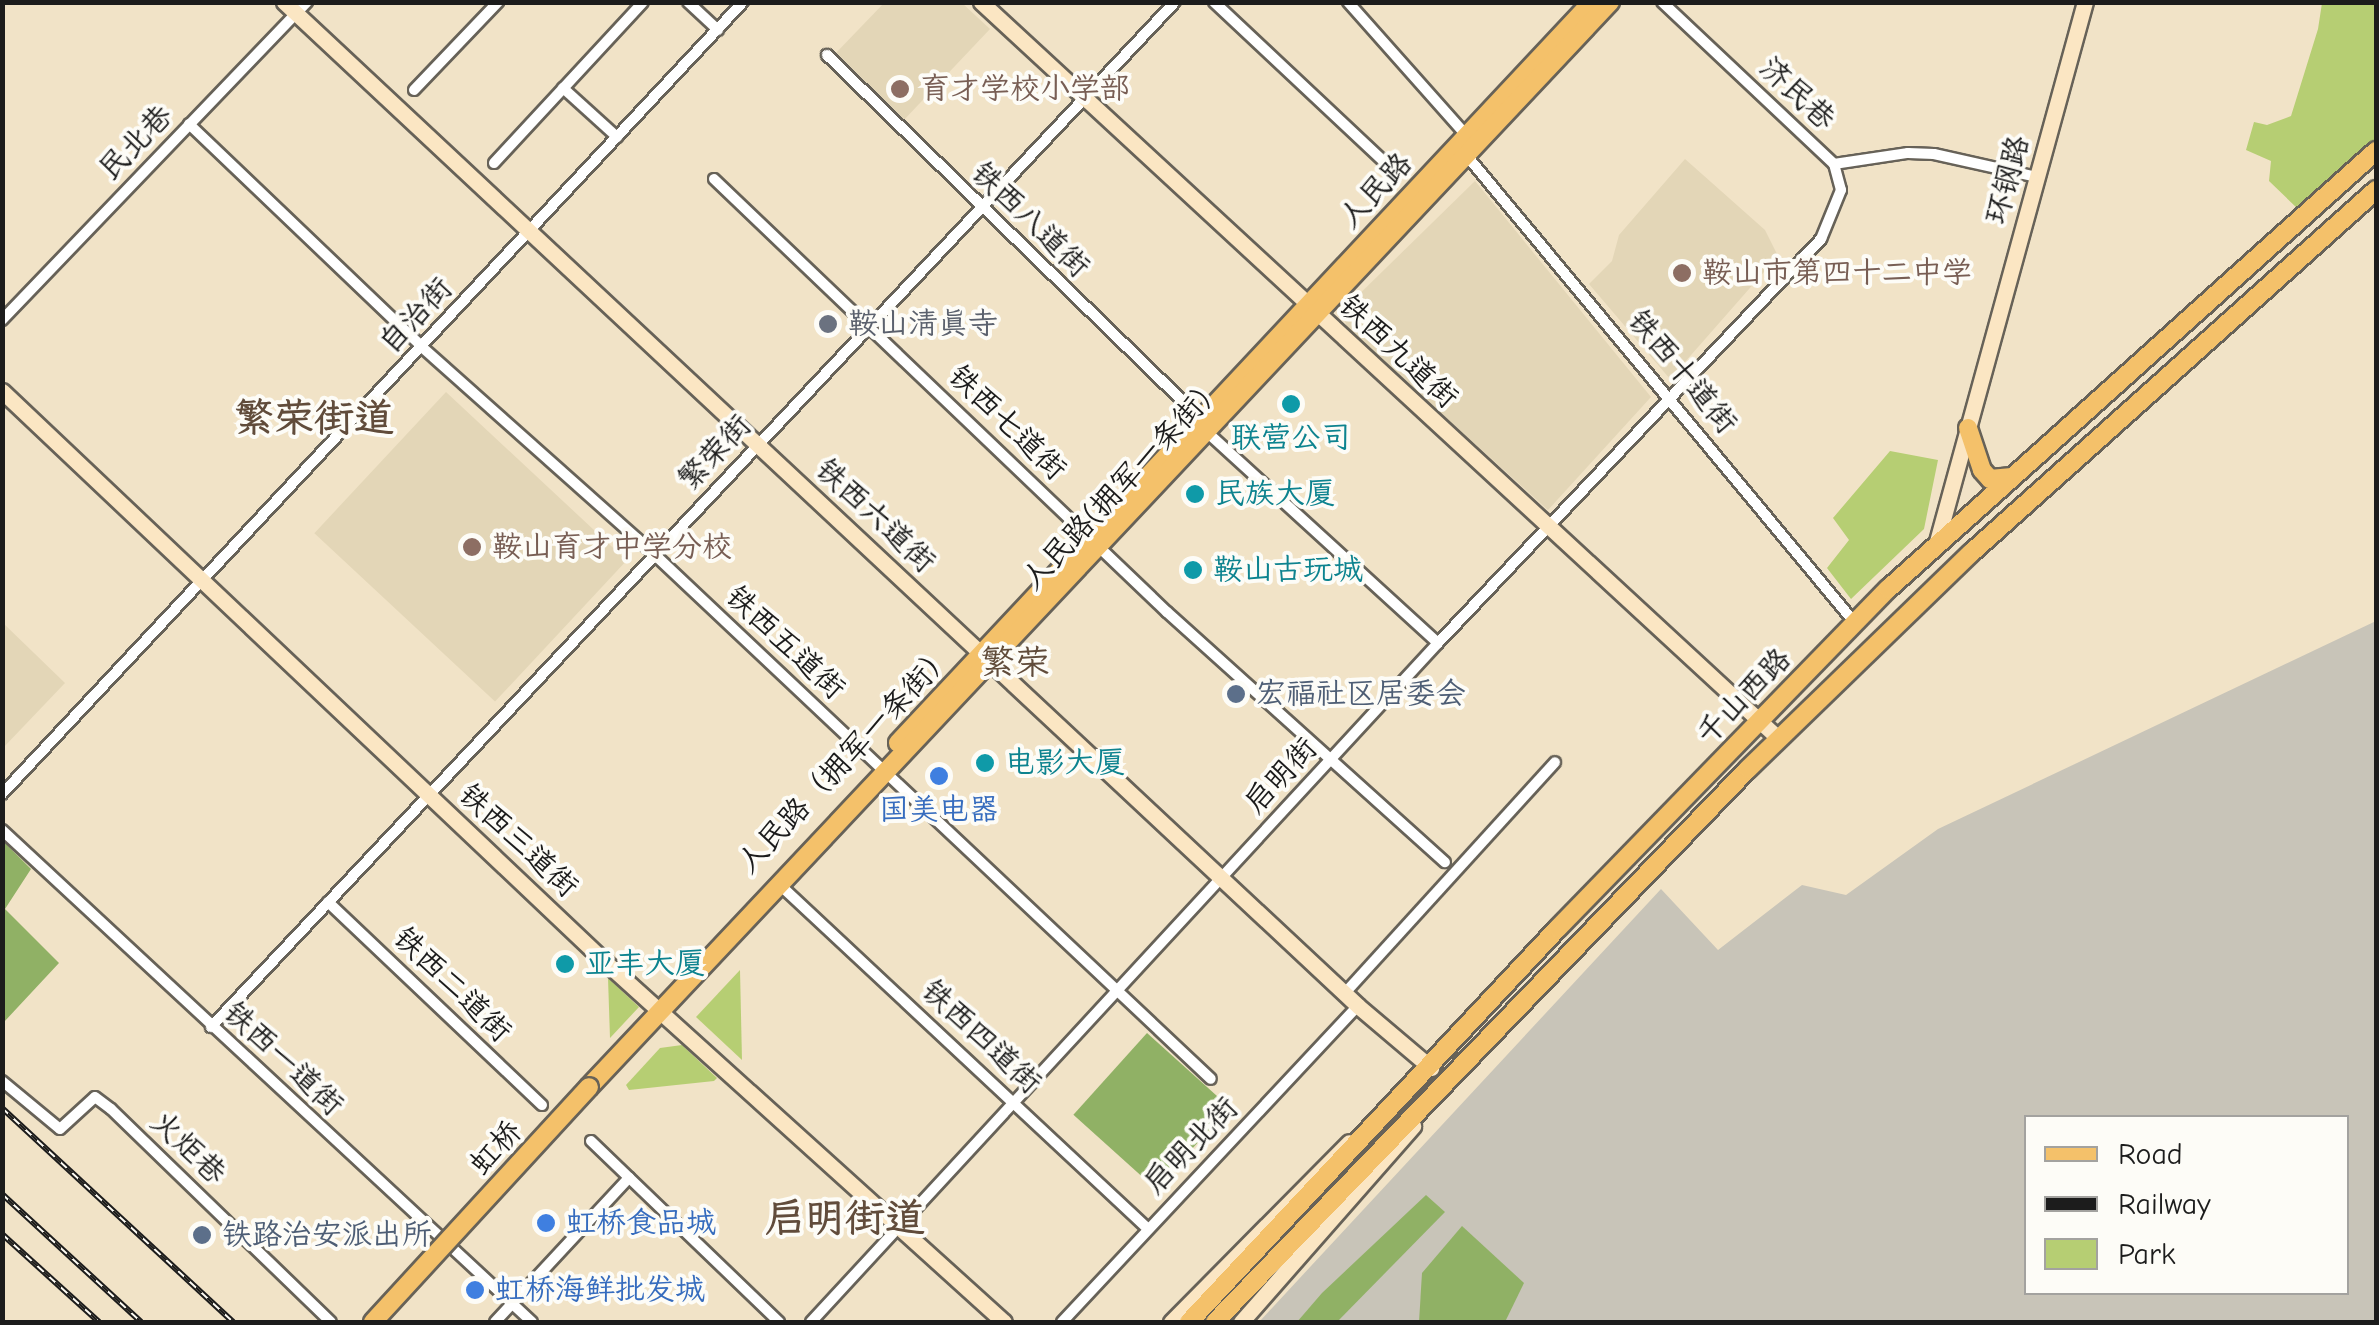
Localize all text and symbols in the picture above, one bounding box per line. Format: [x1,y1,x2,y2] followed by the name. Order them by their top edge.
[1752,50,1842,138] street label: 济民巷
[920,71,1130,107] place label: 育才学校小学部
[889,78,911,100] marker: 育才学校小学部
[92,98,180,188] street label: 民北巷
[1979,132,2037,228] street label: 环钢路
[1332,146,1420,236] street label: 人民路
[964,155,1096,285] street label: 铁西八道街
[1702,255,1972,291] place label: 鞍山市第四十二中学
[1671,262,1693,284] marker: 鞍山市第四十二中学
[372,271,460,361] street label: 自治街
[1331,288,1465,416] street label: 铁西九道街
[1620,303,1744,441] street label: 铁西十道街
[848,306,998,342] place label: 鞍山清真寺
[817,313,839,335] marker: 鞍山清真寺
[941,358,1073,488] street label: 铁西七道街
[1015,382,1219,598] street label: 人民路(拥军一条街)
[1280,393,1302,415] marker: 联营公司
[234,394,394,442] district label: 繁荣街道
[671,408,759,498] street label: 繁荣街
[1231,420,1351,456] place label: 联营公司
[808,452,942,580] street label: 铁西六道街
[1215,476,1335,512] place label: 民族大厦
[1184,483,1206,505] marker: 民族大厦
[492,529,732,565] place label: 鞍山育才中学分校
[461,536,483,558] marker: 鞍山育才中学分校
[1213,552,1363,588] place label: 鞍山古玩城
[1182,559,1204,581] marker: 鞍山古玩城
[718,579,852,707] street label: 铁西五道街
[731,637,961,881] street label: 人民路（拥军一条街）
[1689,641,1799,753] street label: 千山西路
[980,642,1050,684] district label: 繁荣
[1256,676,1466,712] place label: 宏福社区居委会
[1225,683,1247,705] marker: 宏福社区居委会
[1237,731,1325,821] street label: 启明街
[1005,745,1125,781] place label: 电影大厦
[974,752,996,774] marker: 电影大厦
[928,765,950,787] marker: 国美电器
[451,777,585,905] street label: 铁西三道街
[879,792,999,828] place label: 国美电器
[386,920,518,1050] street label: 铁西二道街
[585,946,705,982] place label: 亚丰大厦
[554,953,576,975] marker: 亚丰大厦
[914,973,1048,1101] street label: 铁西四道街
[216,995,350,1123] street label: 铁西一道街
[1136,1090,1246,1202] street label: 启明北街
[143,1104,233,1192] street label: 火炬巷
[462,1114,530,1182] street label: 虹桥
[2024,1115,2349,1295] legend
[2118,1137,2183,1172] text: Road
[2118,1187,2211,1222] text: Railway
[765,1194,925,1242] district label: 启明街道
[566,1205,716,1241] place label: 虹桥食品城
[535,1212,557,1234] marker: 虹桥食品城
[222,1217,432,1253] place label: 铁路治安派出所
[191,1224,213,1246] marker: 铁路治安派出所
[2118,1237,2175,1272] text: Park
[495,1272,705,1308] place label: 虹桥海鲜批发城
[464,1279,486,1301] marker: 虹桥海鲜批发城

